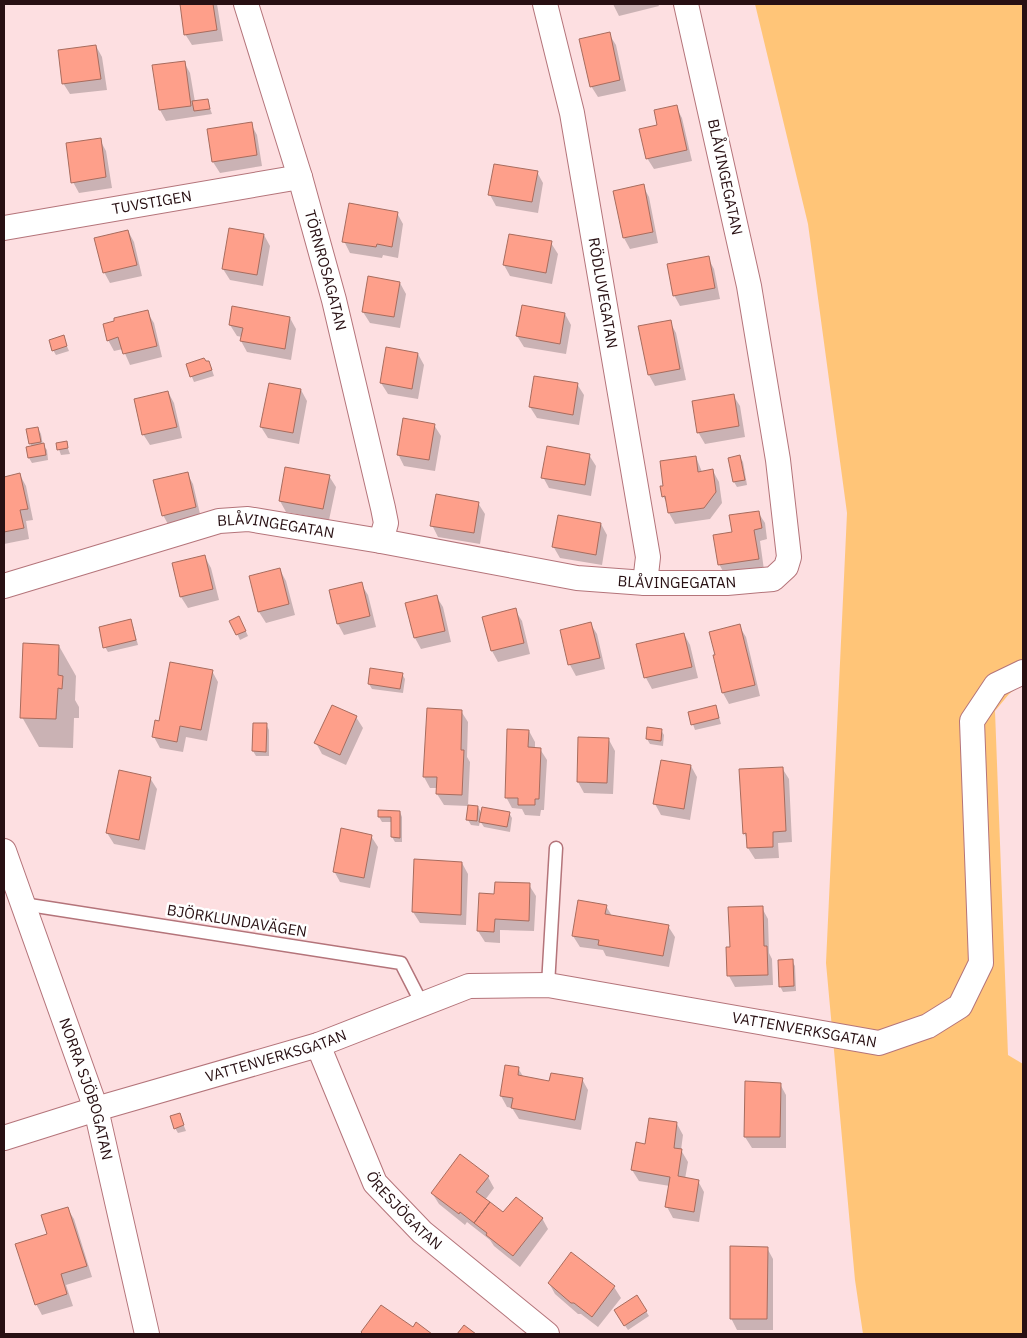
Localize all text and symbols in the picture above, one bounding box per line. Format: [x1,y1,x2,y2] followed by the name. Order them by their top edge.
[704,117,747,237] street label: BLÅVINGEGATAN
[110,186,193,218] street label: TUVSTIGEN
[301,208,351,333] street label: TÖRNROSAGATAN
[584,236,622,350] street label: RÖDLUVEGATAN
[216,508,336,542] street label: BLÅVINGEGATAN
[617,571,737,592] street label: BLÅVINGEGATAN
[166,900,308,941] street label: BJÖRKLUNDAVÄGEN
[731,1007,878,1051] street label: VATTENVERKSGATAN
[55,1015,117,1162] street label: NORRA SJÖBOGATAN
[203,1025,349,1086] street label: VATTENVERKSGATAN
[362,1168,446,1254] street label: ÖRESJÖGATAN

